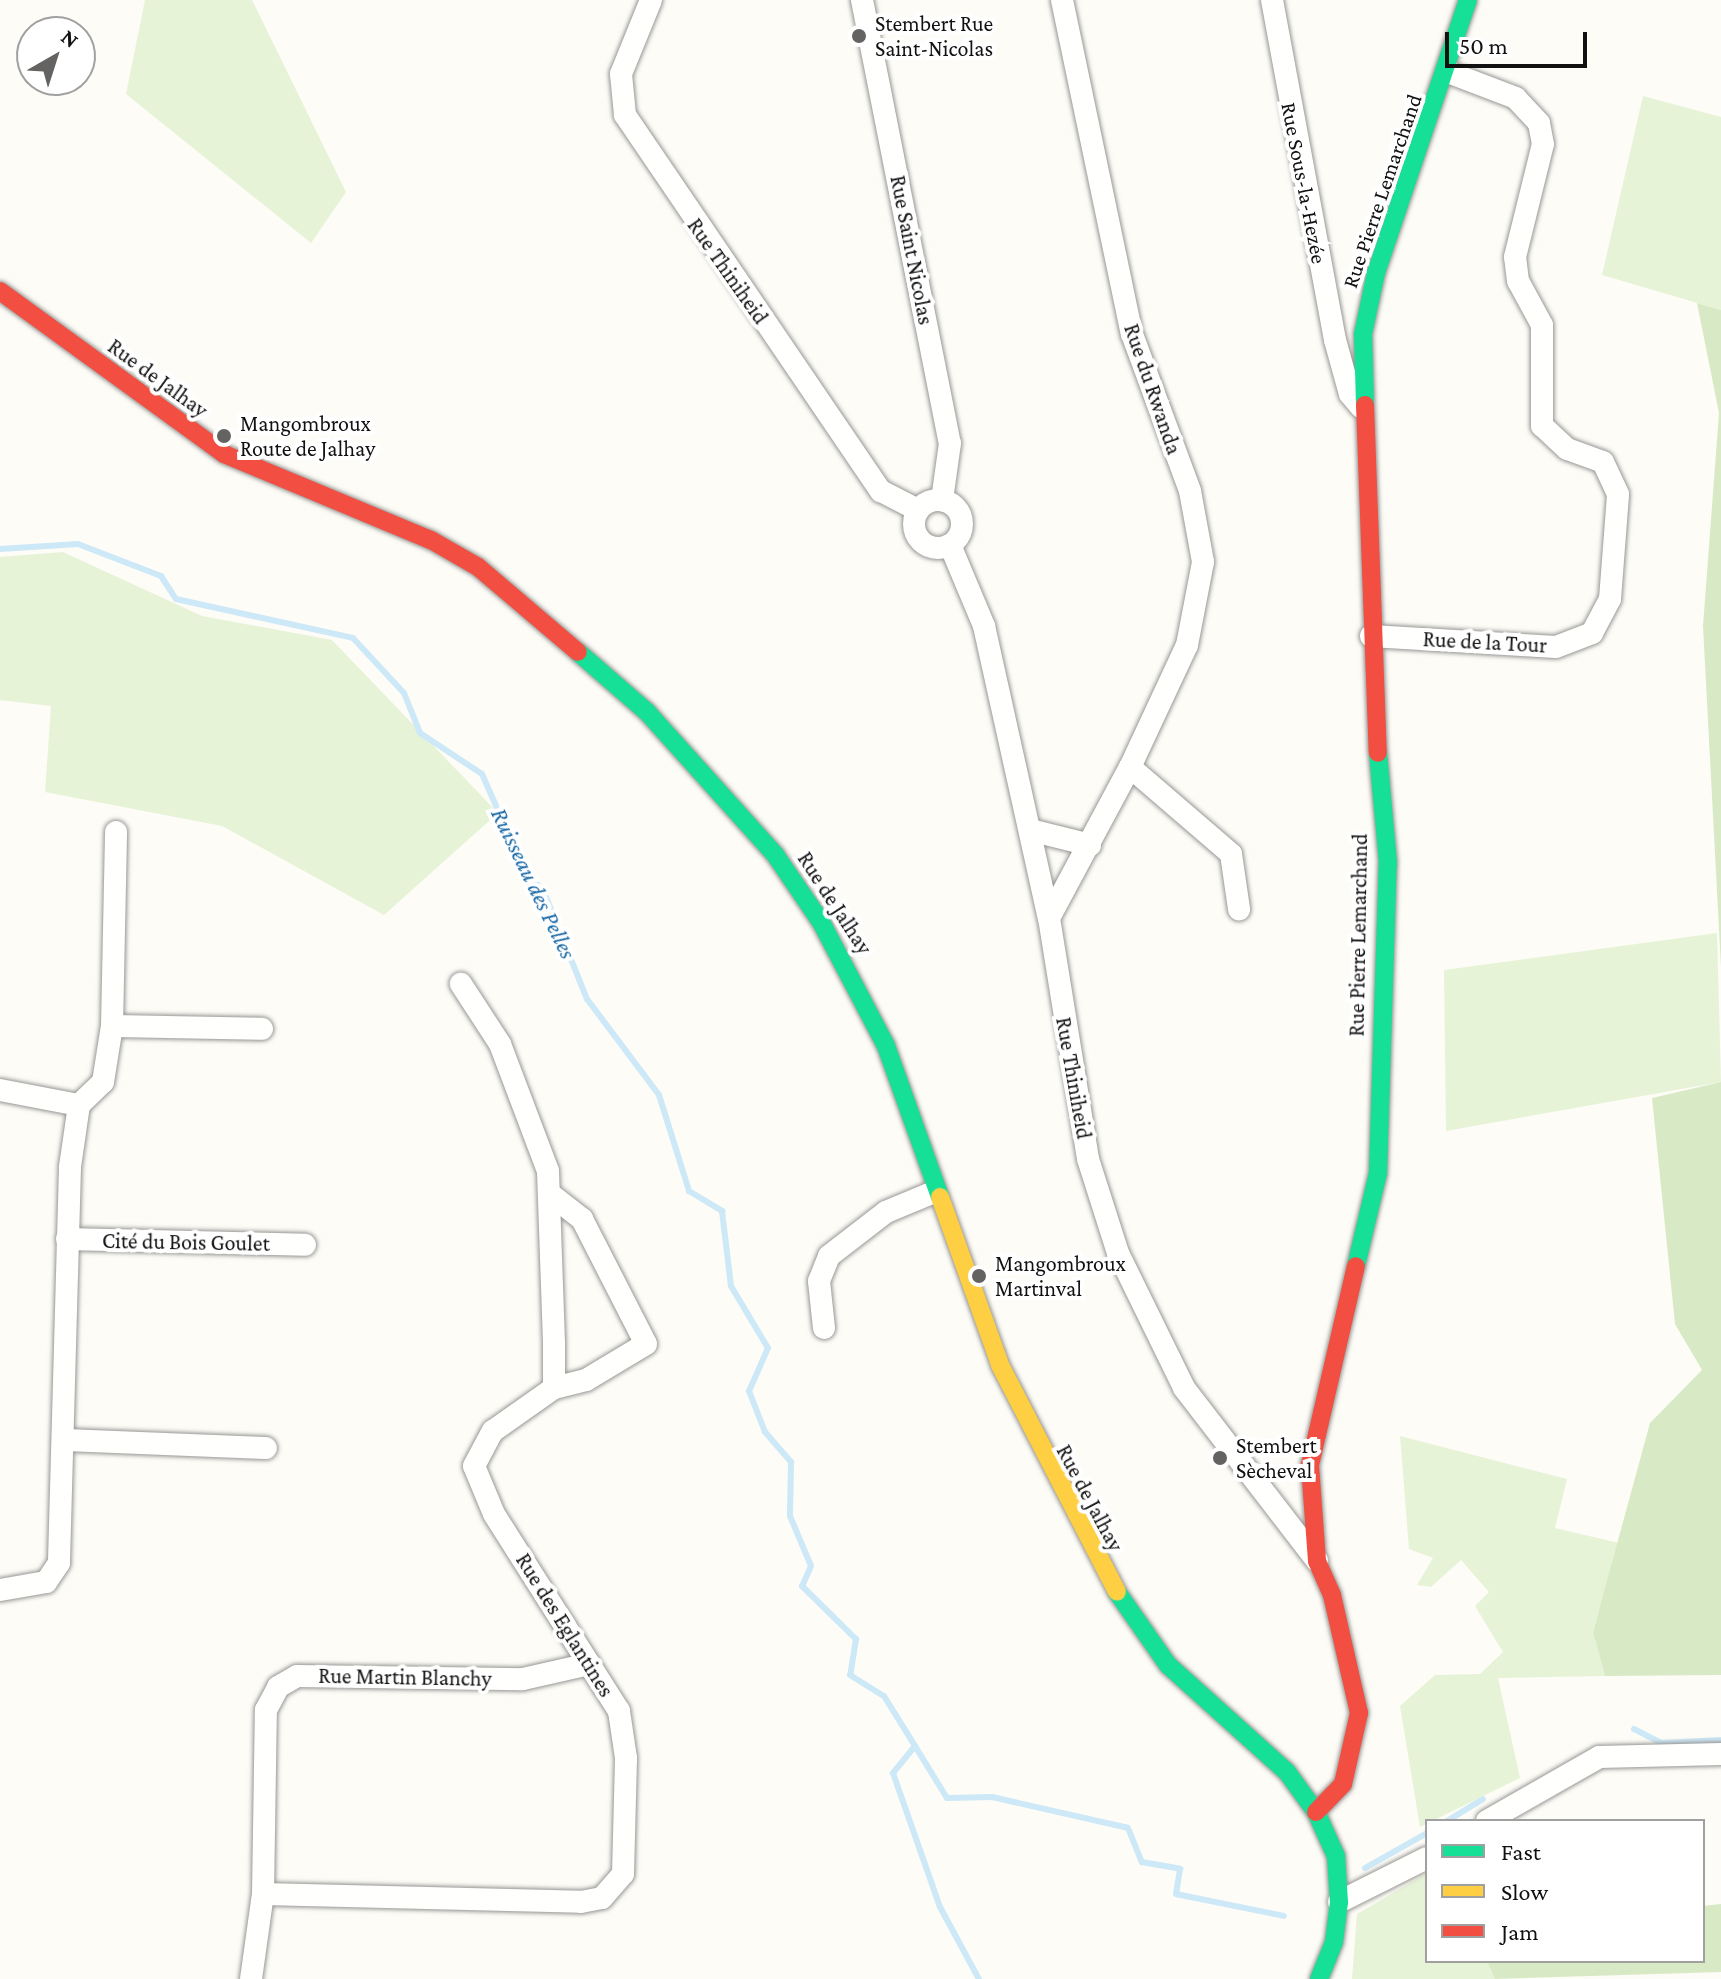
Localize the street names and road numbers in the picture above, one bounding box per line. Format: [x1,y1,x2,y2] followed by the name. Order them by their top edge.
[1336,91,1428,291] street label: Rue Pierre Lemarchand
[1275,100,1333,266] street label: Rue Sous-la-Hezée
[885,173,939,327] street label: Rue Saint Nicolas
[682,213,774,329] street label: Rue Thiniheid
[1118,320,1188,458] street label: Rue du Rwanda
[103,333,213,423] street label: Rue de Jalhay
[1422,626,1548,658] street label: Rue de la Tour
[1343,833,1373,1037] street label: Rue Pierre Lemarchand
[792,847,878,959] street label: Rue de Jalhay
[1050,1015,1098,1141] street label: Rue Thiniheid
[102,1227,270,1257] street label: Cité du Bois Goulet
[1051,1440,1129,1556] street label: Rue de Jalhay
[510,1548,620,1702] street label: Rue des Eglantines
[318,1662,492,1692] street label: Rue Martin Blanchy

